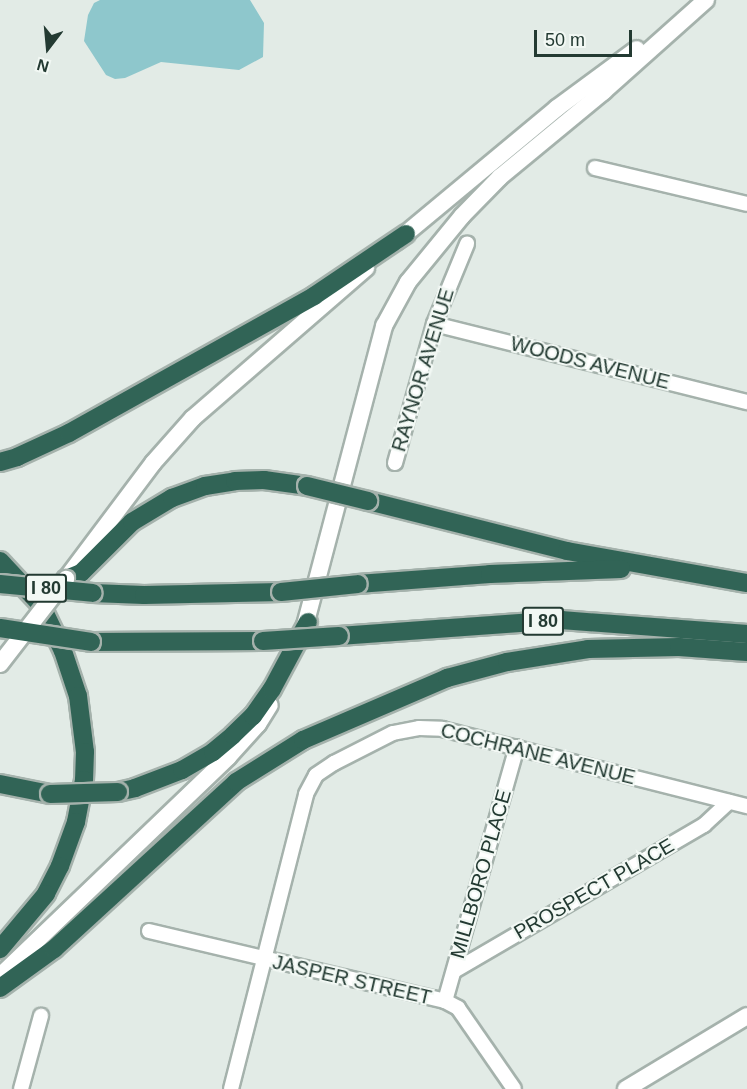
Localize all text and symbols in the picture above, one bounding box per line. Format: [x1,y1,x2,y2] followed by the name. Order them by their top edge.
[18,18,78,78] north arrow
[537,18,634,56] scale bar
[545,30,585,50] text: 50 m
[35,56,51,76] text: N
[387,285,459,455] street label: RAYNOR AVENUE
[507,332,673,394] street label: WOODS AVENUE
[24,573,68,603] road number: I 80
[520,606,566,636] road number: I 80
[438,718,638,790] street label: COCHRANE AVENUE
[445,787,517,961] street label: MILLBORO PLACE
[510,833,678,945] street label: PROSPECT PLACE
[270,950,434,1010] street label: JASPER STREET

